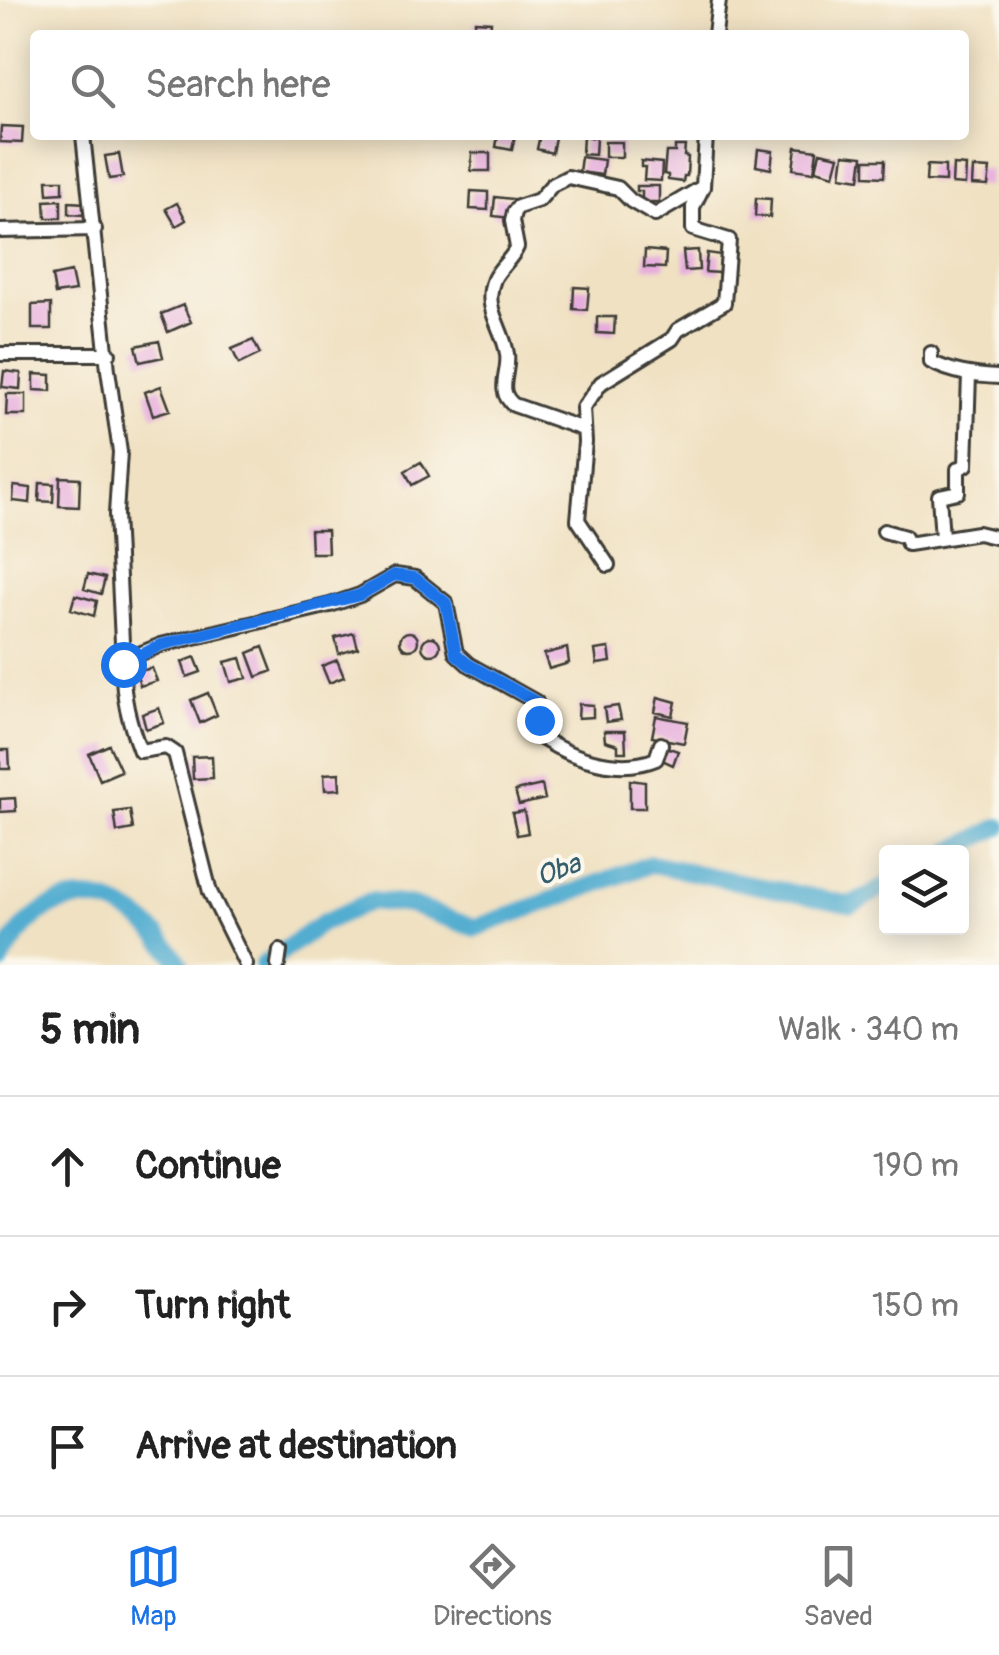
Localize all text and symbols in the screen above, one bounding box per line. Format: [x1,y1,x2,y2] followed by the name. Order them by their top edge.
[30,30,969,140] search box
[65,58,120,113] icon: search
[145,61,331,109] text: Search here
[101,642,147,688] route start
[517,698,563,744] route end
[879,845,969,935] map controls
[879,845,969,935] button: layers
[532,846,587,894] water label: Oba
[40,1004,140,1056] text: 5 min
[778,1010,959,1050] text: Walk · 340 m
[40,1139,95,1194] icon: ahead
[135,1142,281,1190] text: Continue
[873,1146,959,1186] text: 190 m
[40,1279,95,1334] icon: right
[135,1282,290,1330] text: Turn right
[872,1286,959,1326] text: 150 m
[40,1419,95,1474] icon: arrive
[135,1422,457,1470] text: Arrive at destination
[126,1539,181,1634] tab: Map
[433,1539,552,1634] tab: Directions
[804,1539,873,1634] tab: Saved

